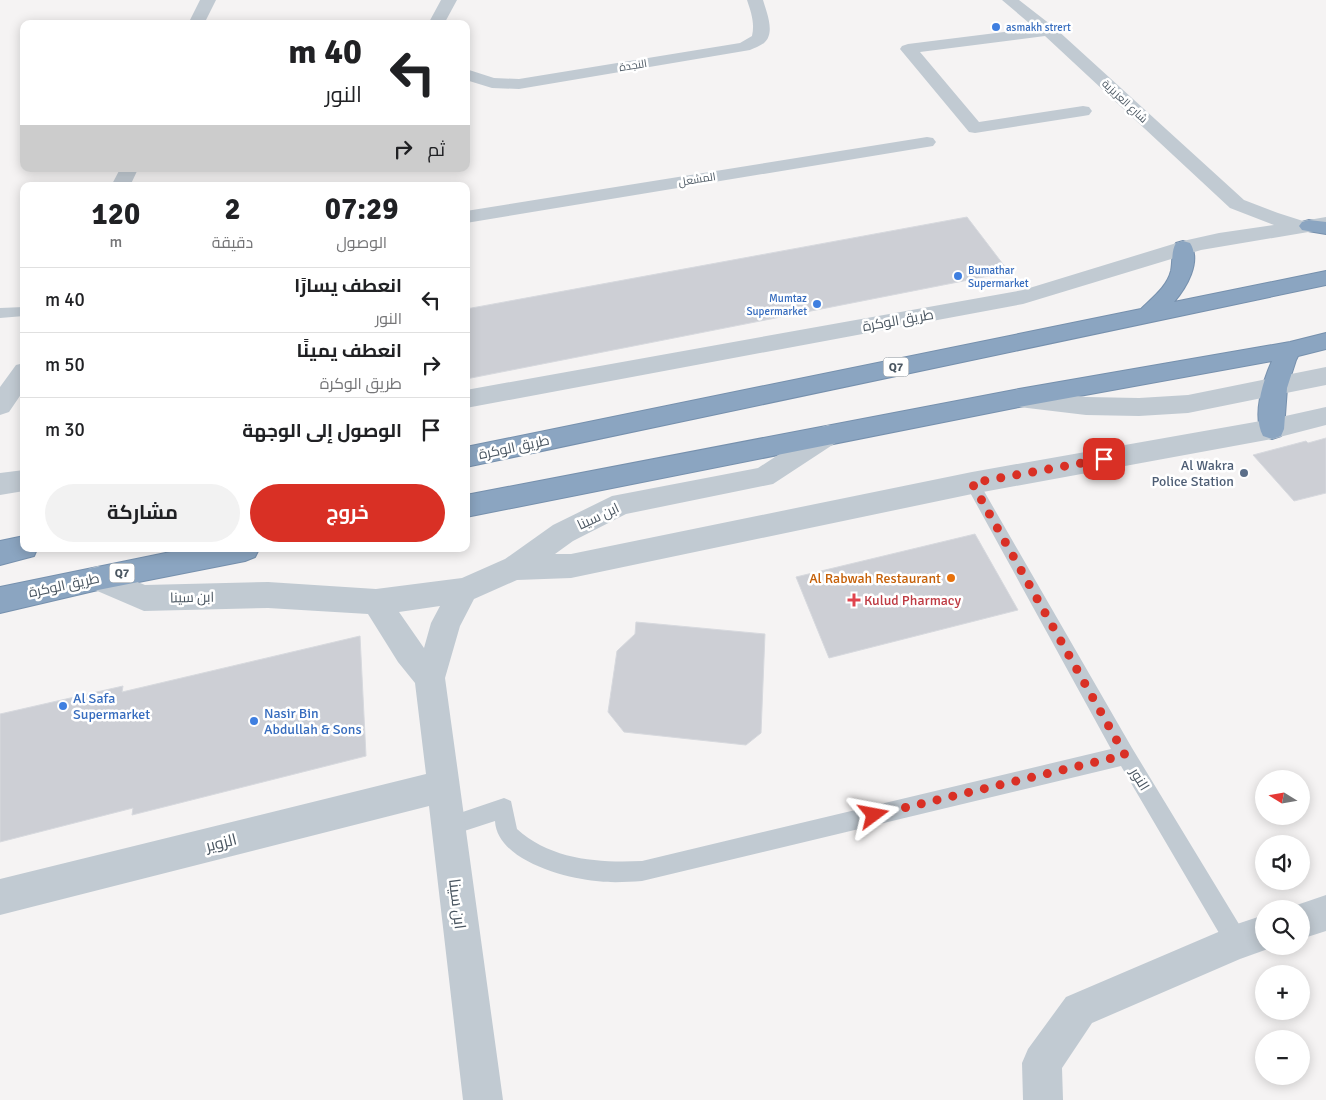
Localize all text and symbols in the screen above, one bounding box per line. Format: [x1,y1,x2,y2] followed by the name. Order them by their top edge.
[990,21,1002,33] marker: asmakh strert
[1006,21,1071,34] place label: asmakh strert
[288,30,362,73] text: 40 m
[380,40,445,105] icon: left
[618,57,648,74] street label: النجدة
[1099,77,1150,126] street label: شارع العزيزية
[325,81,362,108] text: النور
[389,135,417,163] icon: right
[427,138,445,162] text: ثم
[678,170,717,189] street label: المشعل
[224,191,241,228] text: 2
[325,191,398,228] text: 07:29
[92,196,140,233] text: 120
[109,232,122,252] text: m
[212,233,253,253] text: دقيقة
[336,233,387,253] text: الوصول
[968,264,1029,290] place label: Bumathar Supermarket
[952,270,964,282] marker: Bumathar Supermarket
[294,274,402,298] text: انعطف يسارًا
[417,286,445,314] icon: left
[45,288,85,312] text: 40 m
[746,292,807,318] place label: Mumtaz Supermarket
[811,298,823,310] marker: Mumtaz Supermarket
[861,306,935,335] street label: طريق الوكرة
[375,309,402,329] text: النور
[297,339,402,363] text: انعطف يمينًا
[417,351,445,379] icon: right
[45,353,85,377] text: 50 m
[884,358,908,377] road number: Q7
[320,374,402,394] text: طريق الوكرة
[417,416,445,444] icon: arrive
[45,418,85,442] text: 30 m
[242,419,402,443] text: الوصول إلى الوجهة
[477,432,551,463] street label: طريق الوكرة
[1083,438,1125,480] pin
[1090,445,1118,473] icon: arrive
[1151,457,1234,490] place label: Al Wakra Police Station
[1238,467,1250,479] marker: Al Wakra Police Station
[45,484,240,542] button: مشاركة
[250,484,445,542] button: خروج
[575,499,622,534] street label: ابن سينا
[110,564,134,582] road number: Q7
[27,570,101,601] street label: طريق الوكرة
[809,570,941,587] place label: Al Rabwah Restaurant
[945,572,957,584] marker: Al Rabwah Restaurant
[170,589,214,606] street label: ابن سينا
[864,592,961,609] place label: Kulud Pharmacy
[848,594,860,606] marker: Kulud Pharmacy
[73,690,150,723] place label: Al Safa Supermarket
[57,700,69,712] marker: Al Safa Supermarket
[264,705,362,738] place label: Nasir Bin Abdullah & Sons
[248,715,260,727] marker: Nasir Bin Abdullah & Sons
[1126,764,1153,794] street label: النور
[1255,770,1310,825] north arrow
[1255,770,1310,1085] map controls
[847,788,899,840] position arrow
[203,829,239,857] street label: الزوير
[1255,835,1310,890] button: sound
[444,878,470,930] street label: ابن سينا
[1255,900,1310,955] button: search
[1255,965,1310,1020] button: +
[1255,1030,1310,1085] button: −

